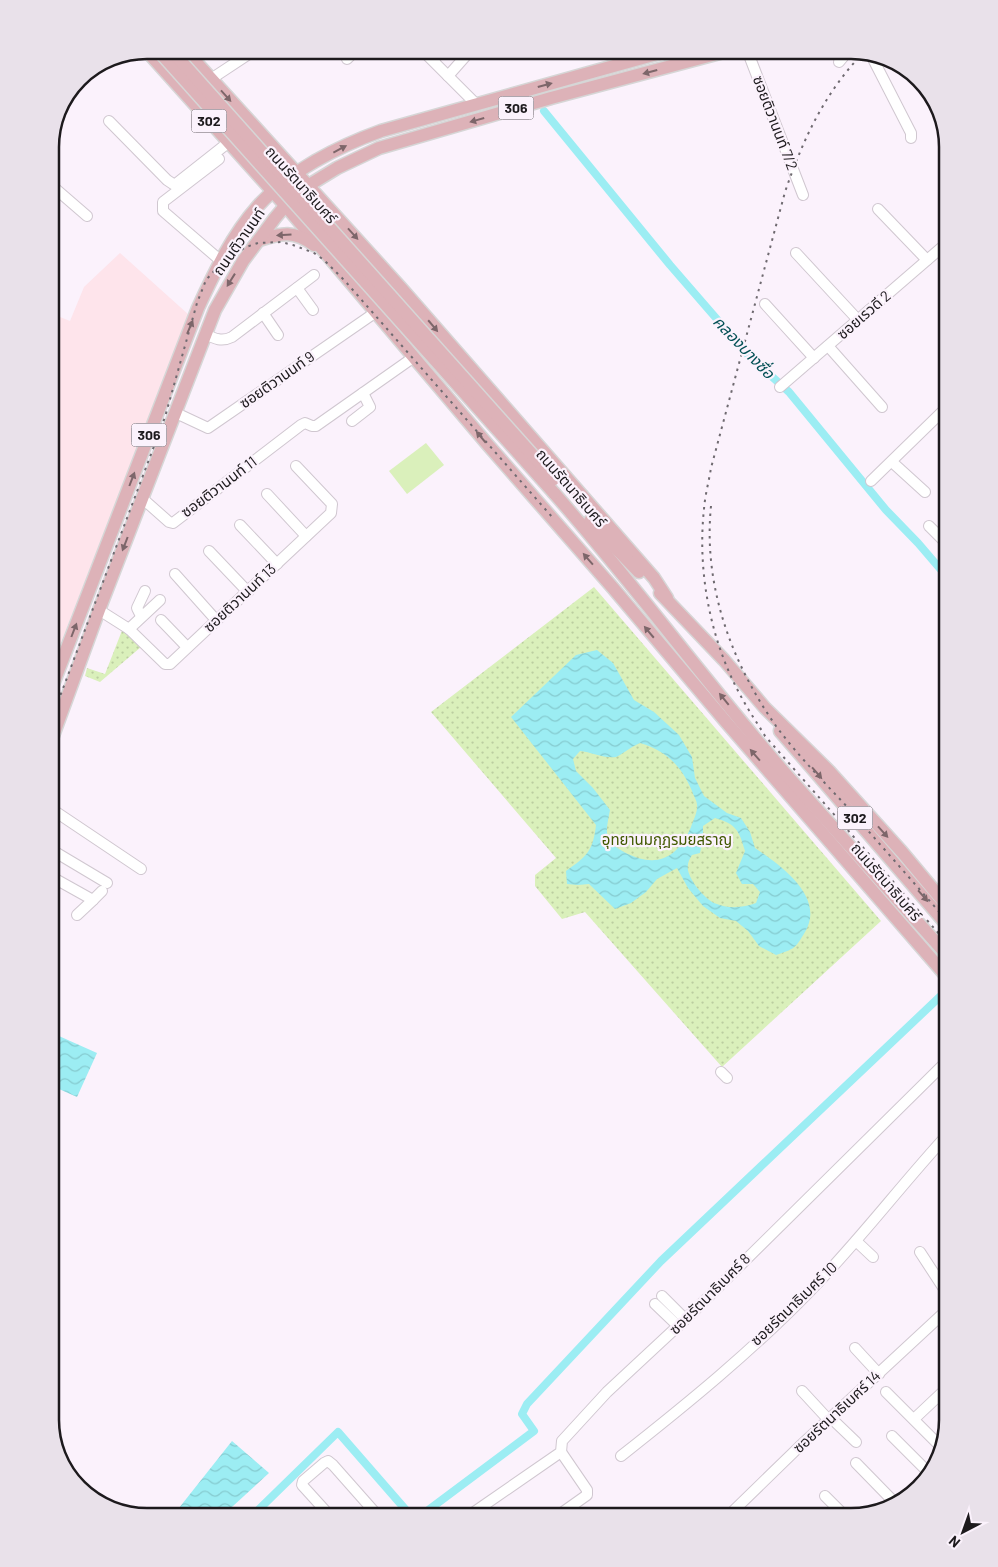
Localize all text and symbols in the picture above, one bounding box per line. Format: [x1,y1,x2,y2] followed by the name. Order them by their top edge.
[643,68,658,76] one-way arrow
[750,73,802,172] street label: ซอยติวานนท์ 7/2
[537,81,552,89] one-way arrow
[220,89,232,101] one-way arrow
[498,96,534,120] road number: 306
[192,110,226,132] road number: 302
[469,116,484,124] one-way arrow
[262,142,342,227] street label: ถนนรัตนาธิเบศร์
[332,145,347,153] one-way arrow
[208,204,268,279] street label: ถนนติวานนท์
[347,228,359,240] one-way arrow
[275,231,291,239] one-way arrow
[227,274,236,287] one-way arrow
[833,286,894,342] street label: ซอยเรวดี 2
[710,311,780,382] water label: คลองบางซื่อ
[427,319,438,332] one-way arrow
[187,320,195,334] one-way arrow
[236,347,317,412] street label: ซอยติวานนท์ 9
[132,424,166,446] road number: 306
[475,430,486,443] one-way arrow
[533,445,611,531] street label: ถนนรัตนาธิเบศร์
[177,452,260,520] street label: ซอยติวานนท์ 11
[129,471,136,486] one-way arrow
[121,537,128,552] one-way arrow
[582,552,593,565] one-way arrow
[199,559,279,635] street label: ซอยติวานนท์ 13
[70,622,78,637] one-way arrow
[644,626,655,639] one-way arrow
[719,693,730,706] one-way arrow
[749,750,761,762] one-way arrow
[811,766,822,779] one-way arrow
[838,806,872,830] road number: 302
[877,825,889,837] one-way arrow
[602,830,732,849] park label: อุทยานมกุฎรมยสราญ
[848,839,926,925] street label: ถนนรัตนาธิเบศร์
[917,890,928,903] one-way arrow
[665,1249,754,1338] street label: ซอยรัตนาธิเบศร์ 8
[746,1258,840,1349] street label: ซอยรัตนาธิเบศร์ 10
[789,1366,884,1456] street label: ซอยรัตนาธิเบศร์ 14
[938,1507,988,1557] north arrow
[945,1533,963,1552] text: N

